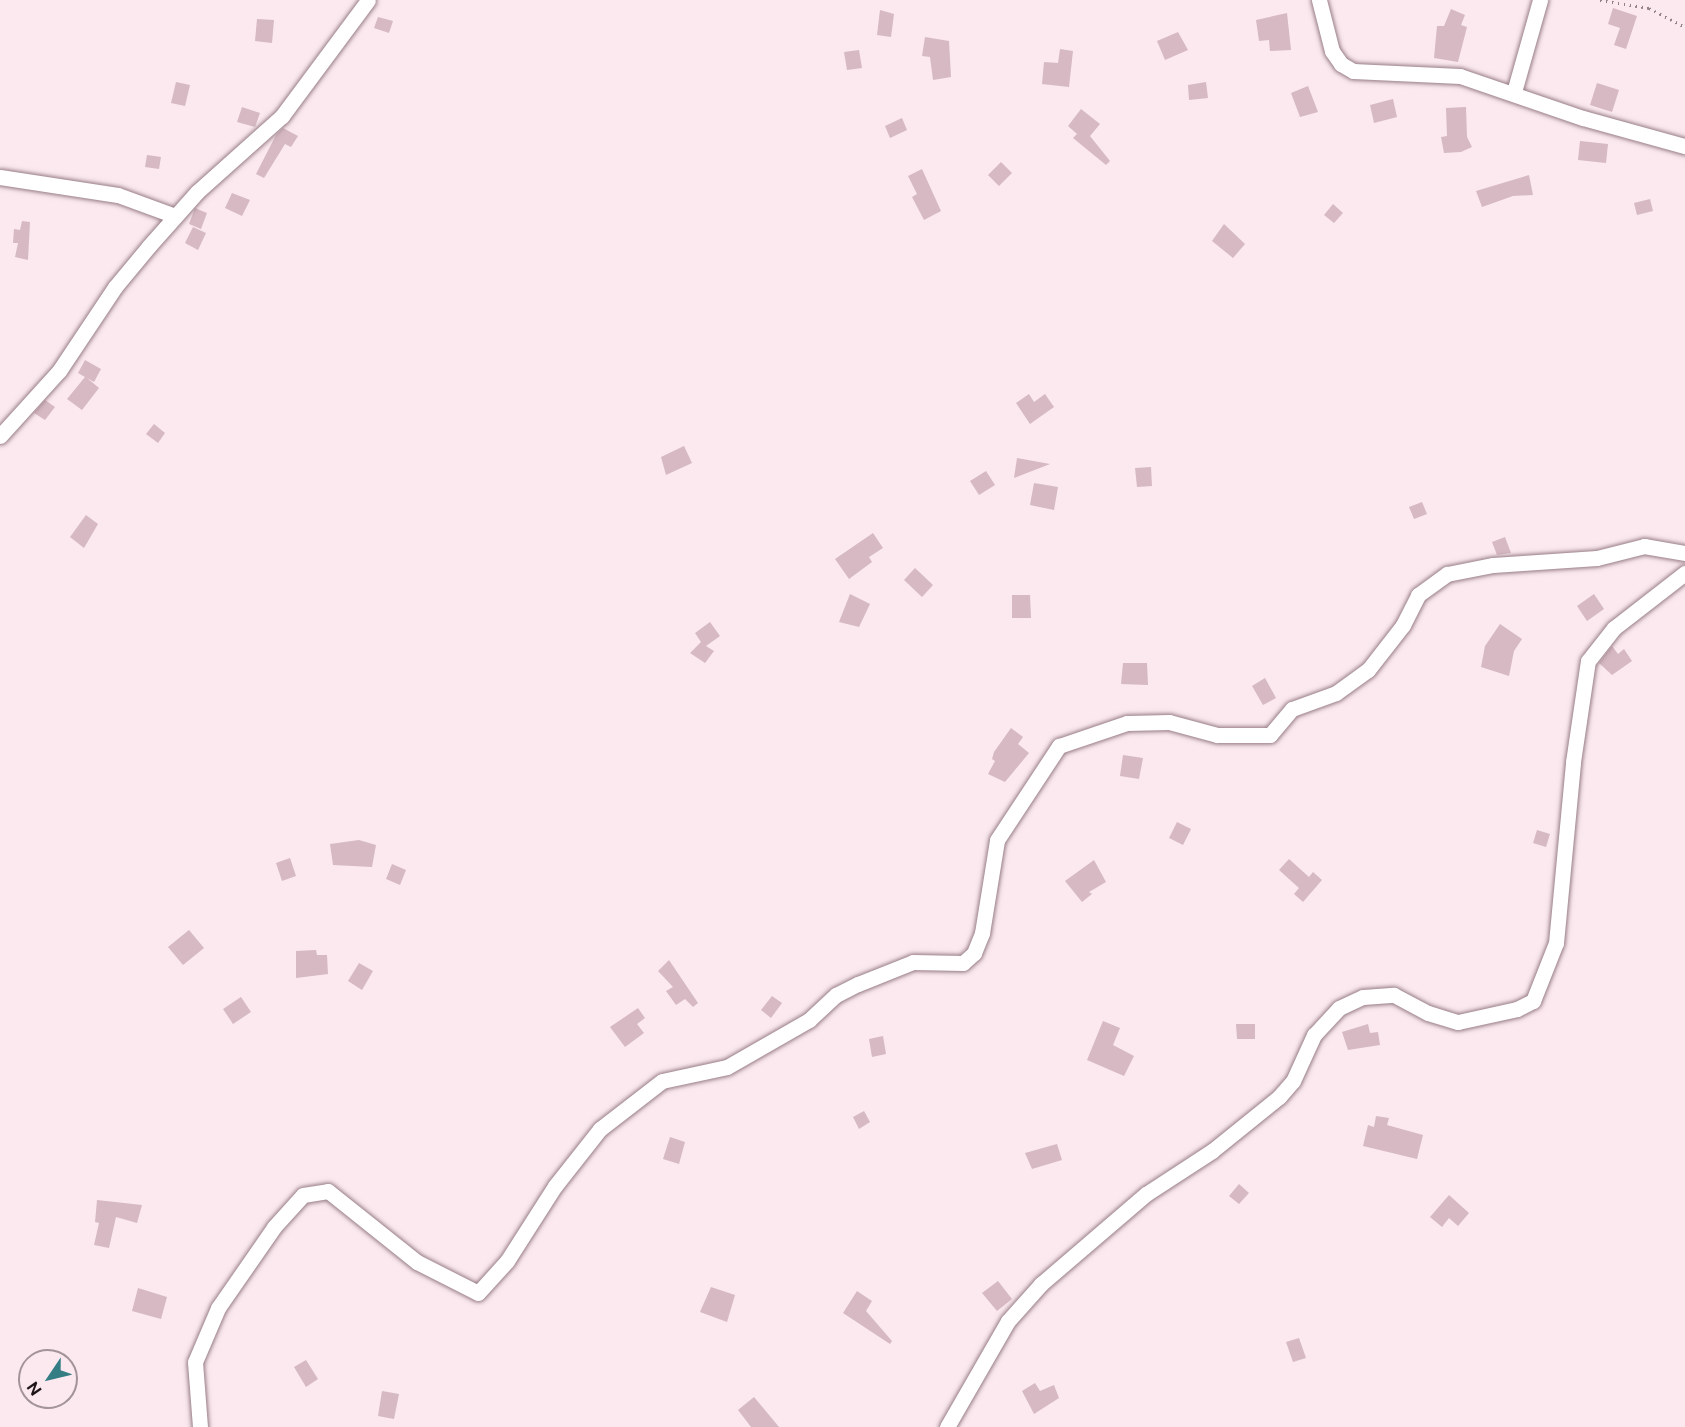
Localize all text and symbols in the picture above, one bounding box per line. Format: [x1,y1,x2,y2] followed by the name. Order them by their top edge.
[18,1349,78,1409] north arrow
[23,1378,46,1399] text: N

